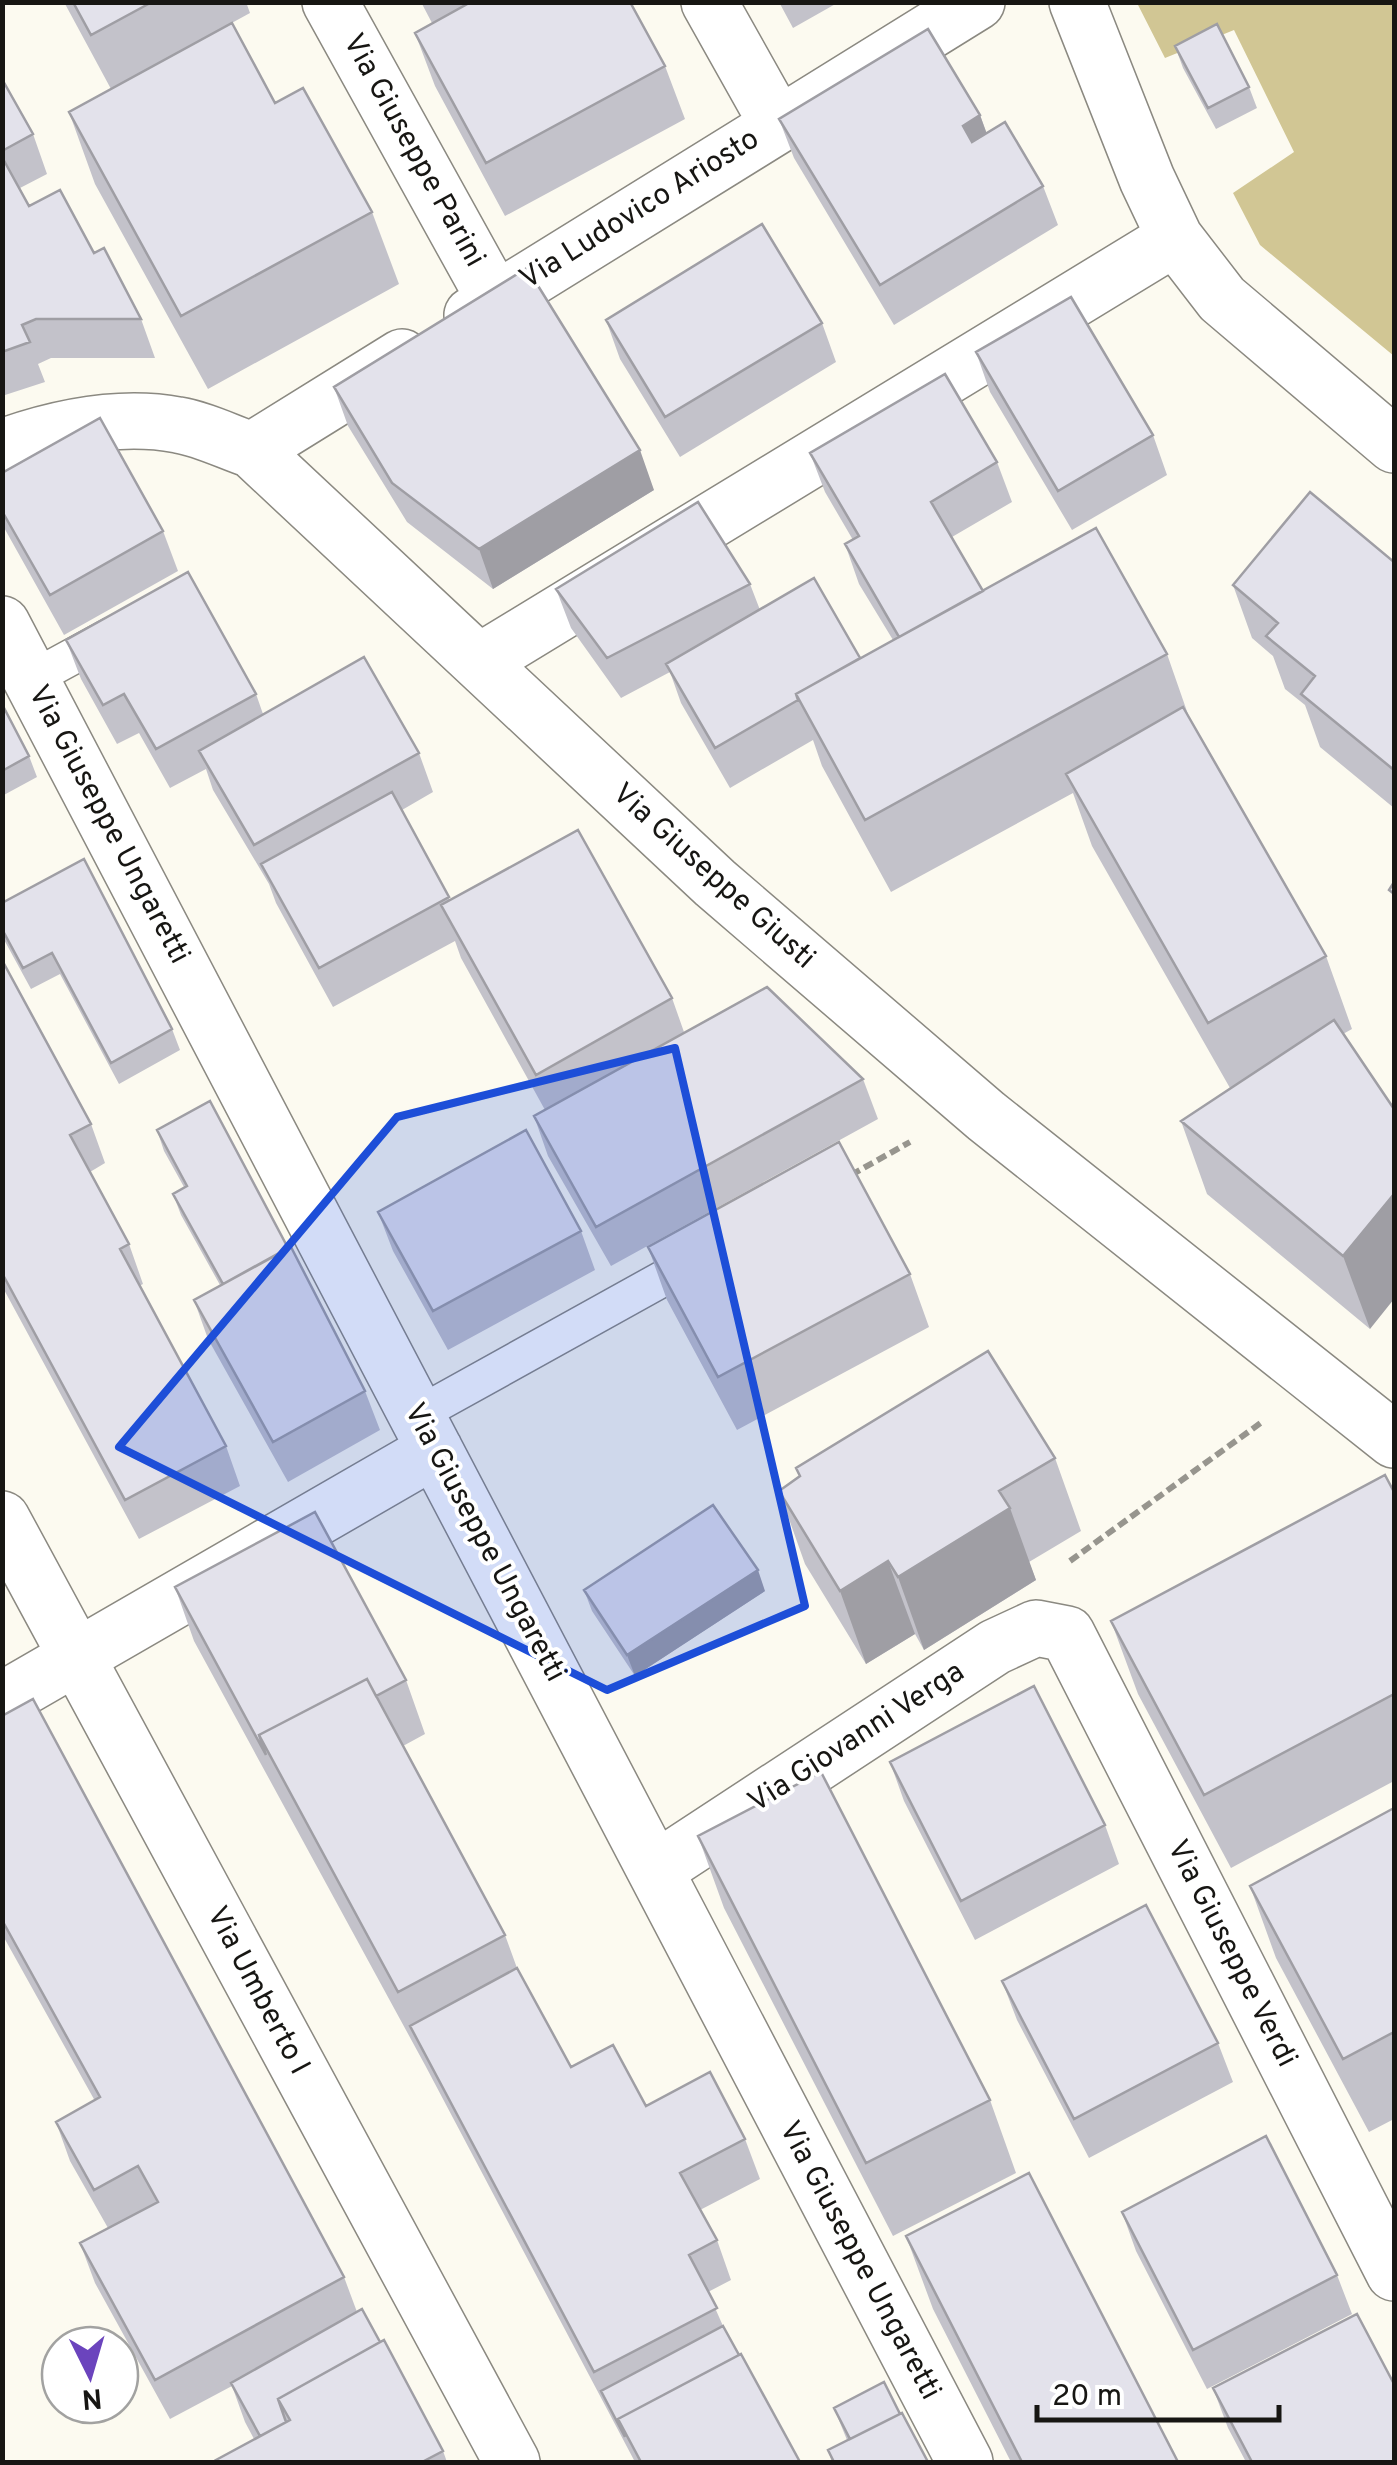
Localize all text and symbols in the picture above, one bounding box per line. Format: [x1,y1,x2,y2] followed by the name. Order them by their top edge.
[334,28,492,274] street label: Via Giuseppe Parini
[513,121,767,299] street label: Via Ludovico Ariosto
[19,679,197,971] street label: Via Giuseppe Ungaretti
[604,776,822,978] street label: Via Giuseppe Giusti
[395,1397,573,1689] street label: Via Giuseppe Ungaretti
[742,1654,972,1822] street label: Via Giovanni Verga
[1158,1834,1304,2074] street label: Via Giuseppe Verdi
[197,1901,317,2081] street label: Via Umberto I
[770,2115,948,2407] street label: Via Giuseppe Ungaretti
[40,2325,140,2425] north arrow
[1037,2360,1280,2422] scale bar
[80,2378,104,2416] text: N
[1052,2379,1122,2416] text: 20 m

